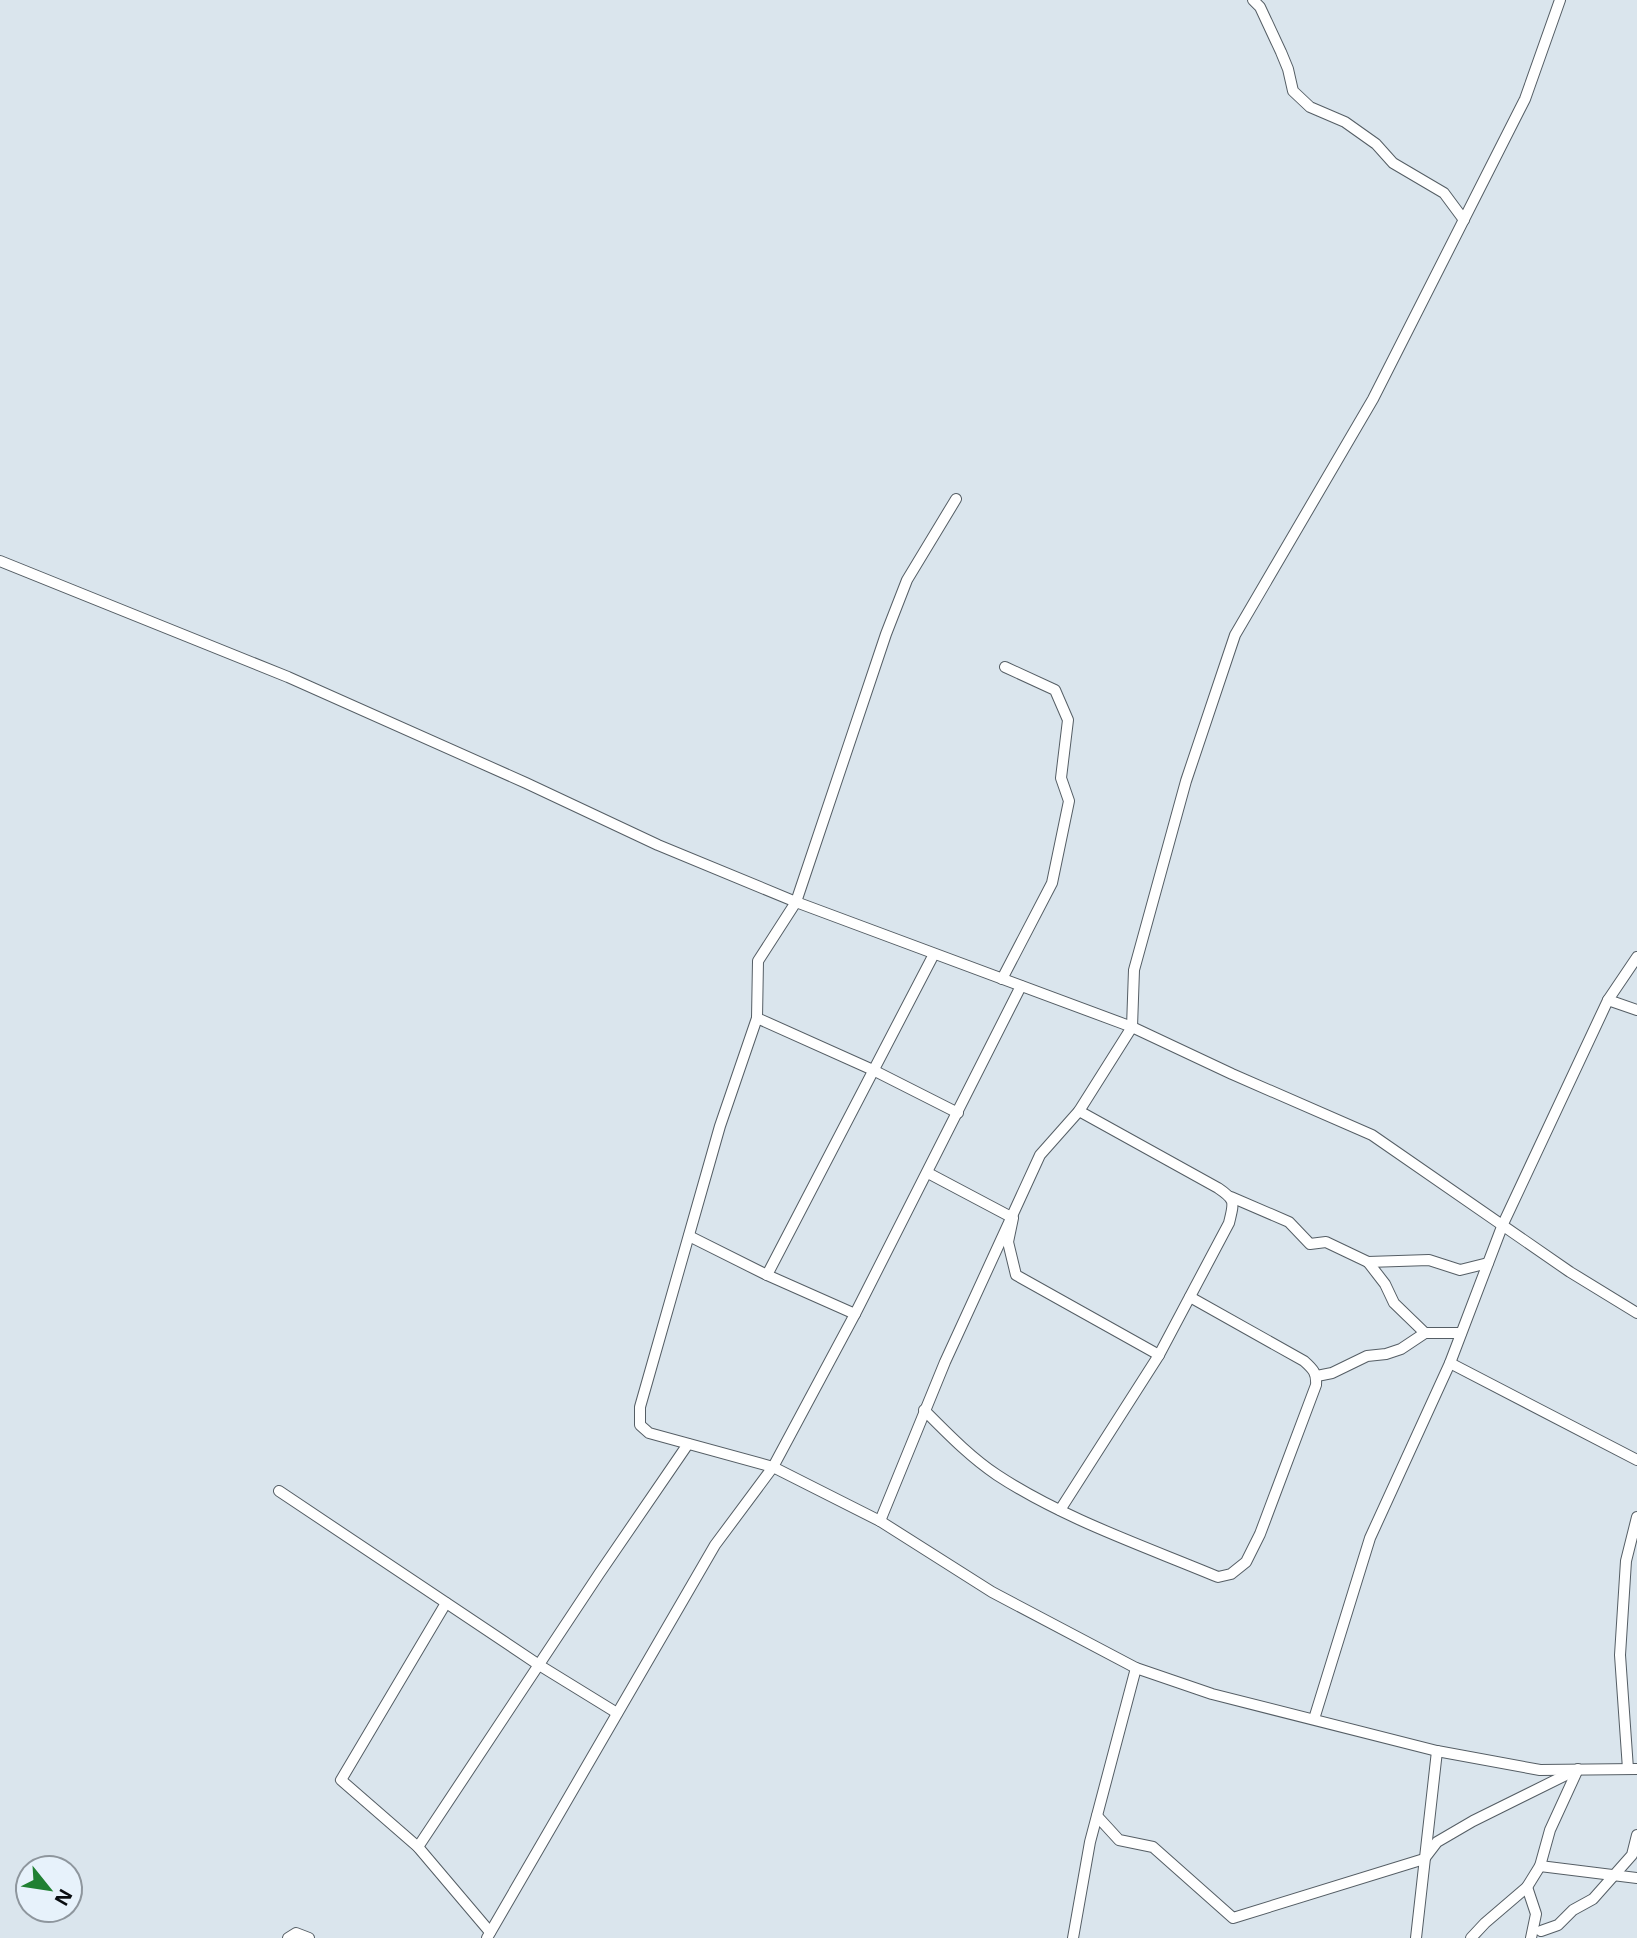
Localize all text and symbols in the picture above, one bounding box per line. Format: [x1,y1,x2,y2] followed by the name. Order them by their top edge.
[14,1854,84,1924] north arrow
[49,1884,79,1911] text: N

